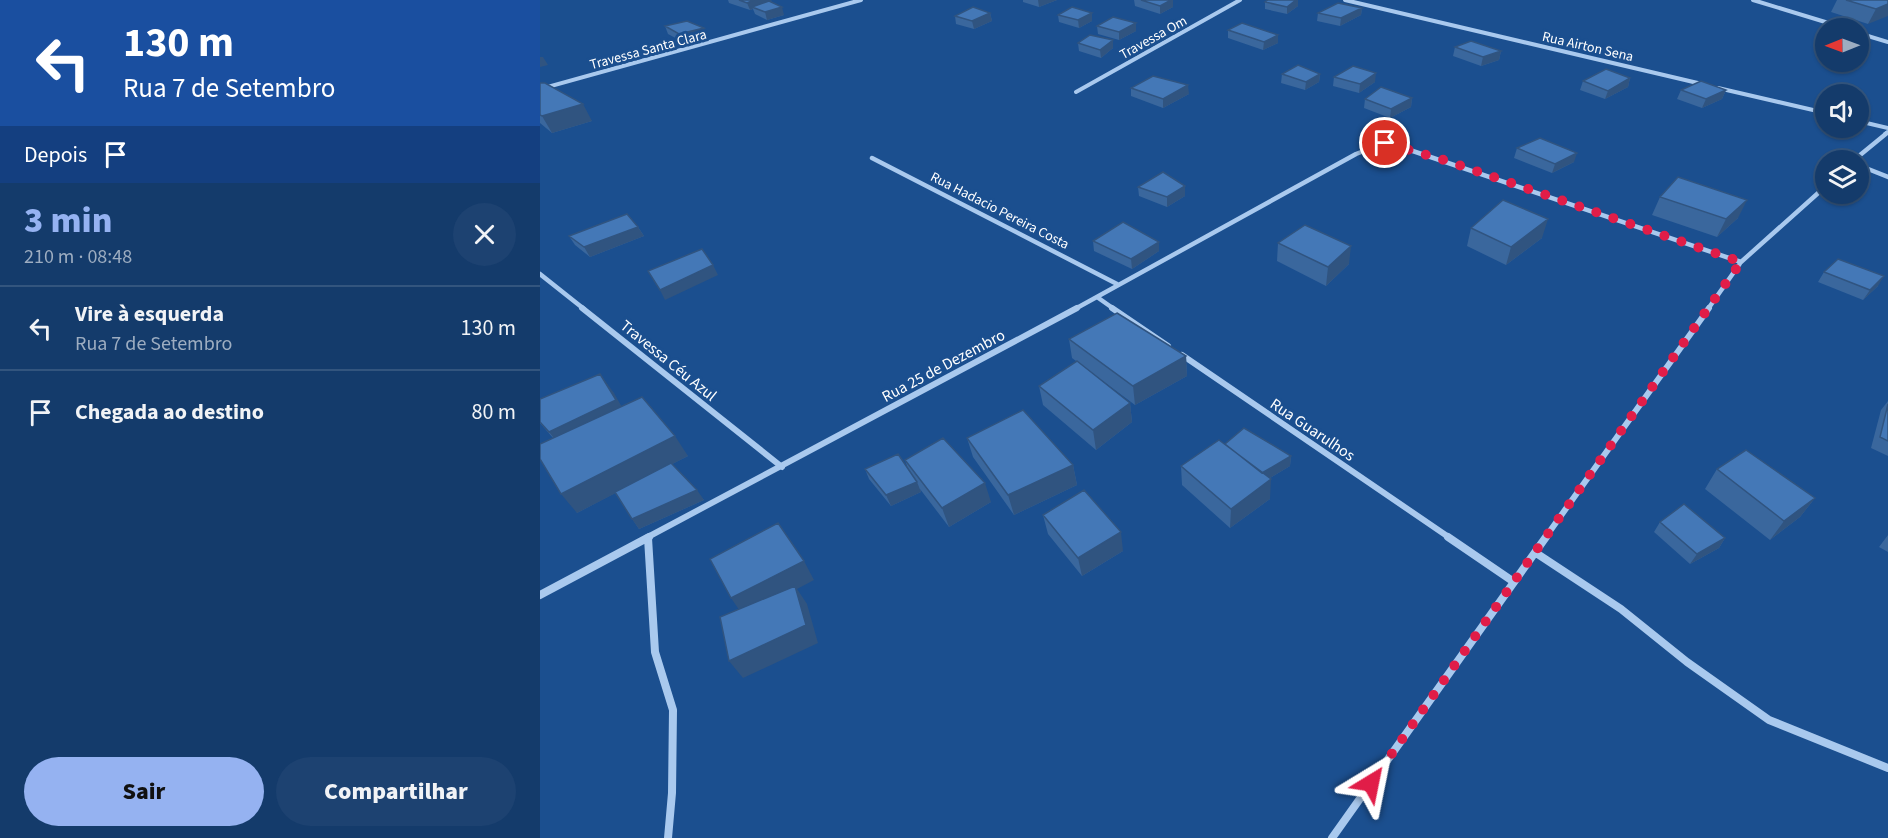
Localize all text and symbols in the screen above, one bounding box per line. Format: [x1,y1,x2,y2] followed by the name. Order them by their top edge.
[1116,11,1191,65] street label: Travessa Om
[123,13,234,73] text: 130 m
[1815,18,1869,72] north arrow
[1815,18,1869,204] map controls
[24,24,102,102] icon: left
[588,25,709,75] street label: Travessa Santa Clara
[1540,27,1635,67] street label: Rua Airton Sena
[123,69,335,108] text: Rua 7 de Setembro
[1815,84,1869,138] button: sound
[1359,117,1410,168] pin
[1368,126,1401,159] icon: arrive
[99,138,132,171] icon: arrive
[24,139,87,171] text: Depois
[1815,150,1869,204] button: layers
[927,167,1072,255] street label: Rua Hadacio Pereira Costa
[24,195,112,246] text: 3 min
[453,203,516,266] button: close
[24,243,132,271] text: 210 m · 08:48
[75,298,224,330] text: Vire à esquerda
[24,312,57,345] icon: left
[461,312,516,344] text: 130 m
[616,315,721,407] street label: Travessa Céu Azul
[878,324,1009,408] street label: Rua 25 de Dezembro
[75,330,232,358] text: Rua 7 de Setembro
[1266,393,1359,467] street label: Rua Guarulhos
[24,396,57,429] icon: arrive
[75,396,264,428] text: Chegada ao destino
[471,396,516,428] text: 80 m
[1339,751,1403,815] position arrow
[24,757,264,826] button: Sair
[276,757,516,826] button: Compartilhar

